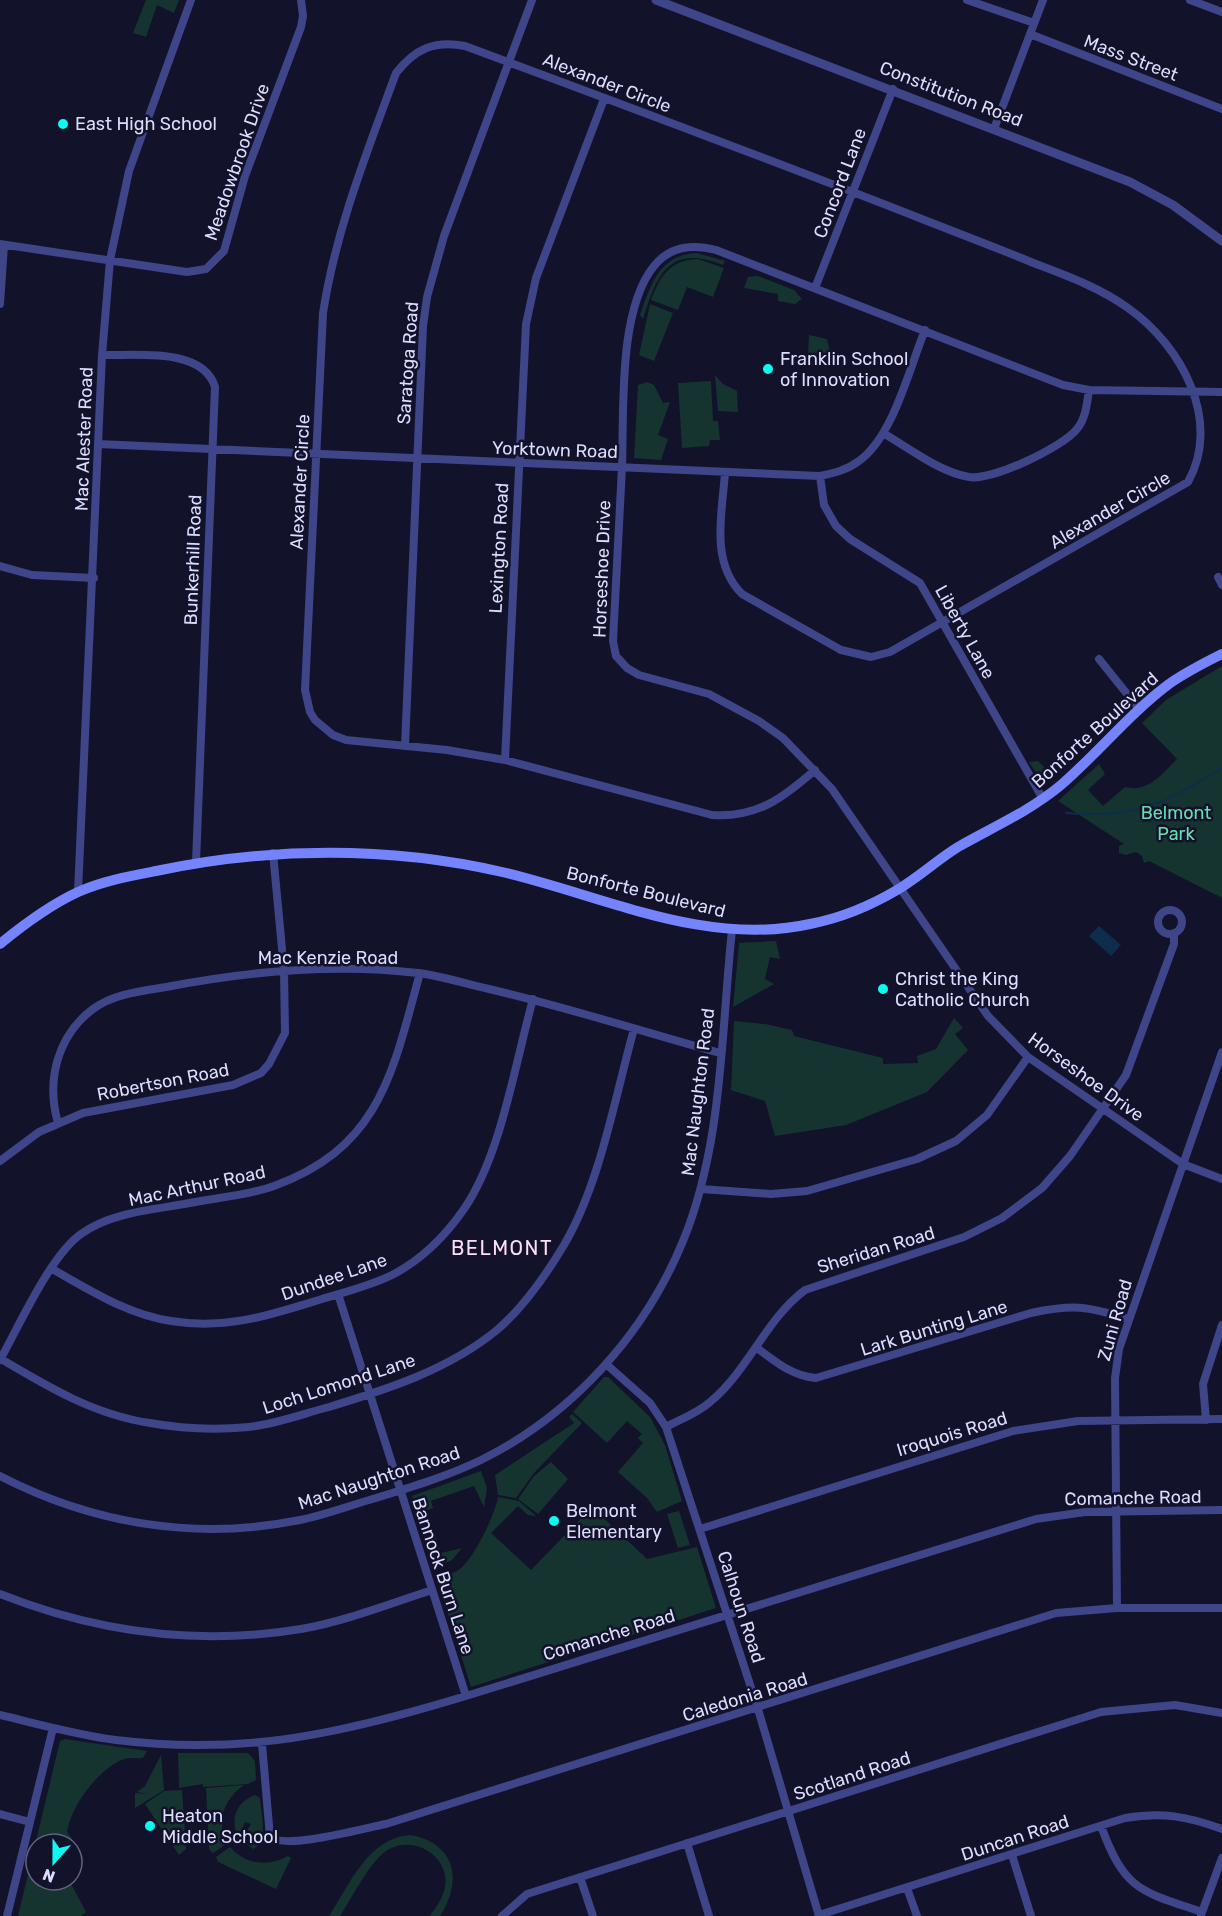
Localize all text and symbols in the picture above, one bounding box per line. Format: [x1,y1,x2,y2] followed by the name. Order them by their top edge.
[1081,30,1181,86] street label: Mass Street
[540,48,674,118] street label: Alexander Circle
[876,57,1026,131] street label: Constitution Road
[200,81,274,243] street label: Meadowbrook Drive
[75,113,217,135] place label: East High School
[56,117,70,131] marker: East High School
[809,125,871,241] street label: Concord Lane
[393,301,423,425] street label: Saratoga Road
[780,348,908,391] place label: Franklin School of Innovation
[761,362,775,376] marker: Franklin School of Innovation
[70,366,98,512] street label: Mac Alester Road
[285,414,315,550] street label: Alexander Circle
[492,437,618,463] street label: Yorktown Road
[1046,467,1174,553] street label: Alexander Circle
[485,482,513,614] street label: Lexington Road
[180,494,206,626] street label: Bunkerhill Road
[589,500,615,638] street label: Horseshoe Drive
[930,581,1000,683] street label: Liberty Lane
[1027,667,1163,793] street label: Bonforte Boulevard
[1141,802,1211,845] park label: Belmont Park
[564,862,728,922] street label: Bonforte Boulevard
[258,947,398,969] street label: Mac Kenzie Road
[895,968,1030,1011] place label: Christ the King Catholic Church
[876,982,890,996] marker: Christ the King Catholic Church
[677,1007,719,1177] street label: Mac Naughton Road
[1024,1028,1148,1126] street label: Horseshoe Drive
[95,1058,231,1106] street label: Robertson Road
[127,1161,267,1211] street label: Mac Arthur Road
[814,1222,938,1278] street label: Sheridan Road
[451,1236,553,1260] district label: BELMONT
[278,1249,390,1305] street label: Dundee Lane
[1093,1277,1137,1363] street label: Zuni Road
[858,1295,1010,1361] street label: Lark Bunting Lane
[260,1349,418,1419] street label: Loch Lomond Lane
[894,1407,1010,1461] street label: Iroquois Road
[295,1441,463,1515] street label: Mac Naughton Road
[1064,1486,1202,1510] street label: Comanche Road
[407,1495,479,1657] street label: Bannock Burn Lane
[566,1500,662,1543] place label: Belmont Elementary
[547,1514,561,1528] marker: Belmont Elementary
[713,1548,769,1666] street label: Calhoun Road
[540,1604,678,1666] street label: Comanche Road
[680,1668,810,1726] street label: Caledonia Road
[791,1747,913,1805] street label: Scotland Road
[162,1805,278,1848] place label: Heaton Middle School
[958,1810,1072,1866] street label: Duncan Road
[143,1819,157,1833] marker: Heaton Middle School
[24,1832,84,1892] north arrow
[40,1865,58,1886] text: N

